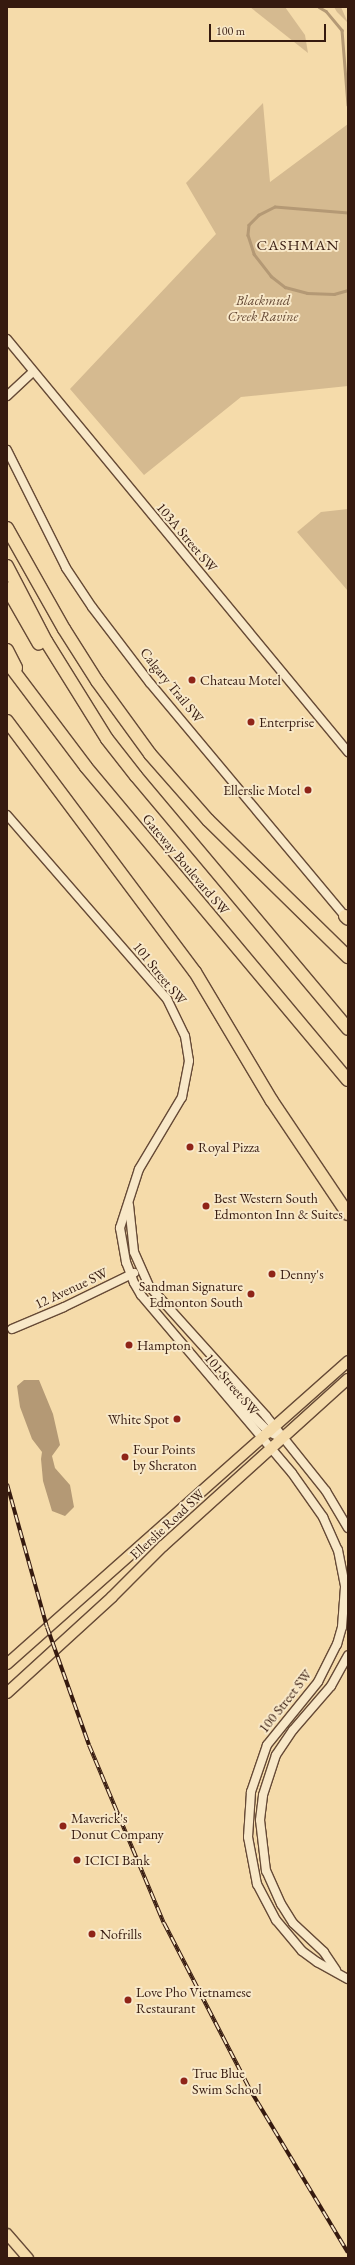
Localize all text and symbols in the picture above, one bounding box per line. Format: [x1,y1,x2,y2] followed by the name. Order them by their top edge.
[211,16,328,42] scale bar
[216,23,245,39] text: 100 m
[257,236,339,254] district label: CASHMAN
[228,292,298,324] park label: Blackmud Creek Ravine
[153,499,221,575] street label: 103A Street SW
[137,644,207,726] street label: Calgary Trail SW
[200,672,281,688] place label: Chateau Motel
[187,675,197,685] marker: Chateau Motel
[259,714,314,730] place label: Enterprise
[246,717,256,727] marker: Enterprise
[223,782,300,798] place label: Ellerslie Motel
[303,785,313,795] marker: Ellerslie Motel
[139,810,233,918] street label: Gateway Boulevard SW
[130,938,190,1008] street label: 101 Street SW
[198,1139,260,1155] place label: Royal Pizza
[185,1142,195,1152] marker: Royal Pizza
[214,1190,343,1222] place label: Best Western South Edmonton Inn & Suites
[201,1201,211,1211] marker: Best Western South Edmonton Inn & Suites
[32,1264,110,1312] street label: 12 Avenue SW
[280,1266,324,1282] place label: Denny's
[267,1269,277,1279] marker: Denny's
[139,1278,243,1310] place label: Sandman Signature Edmonton South
[246,1289,256,1299] marker: Sandman Signature Edmonton South
[137,1337,191,1353] place label: Hampton
[124,1340,134,1350] marker: Hampton
[201,1350,263,1418] street label: 101 Street SW
[108,1411,169,1427] place label: White Spot
[172,1414,182,1424] marker: White Spot
[133,1441,197,1474] place label: Four Points by Sheraton
[120,1452,130,1462] marker: Four Points by Sheraton
[126,1485,208,1563] street label: Ellerslie Road SW
[255,1666,315,1736] street label: 100 Street SW
[71,1810,164,1842] place label: Maverick's Donut Company
[58,1821,68,1831] marker: Maverick's Donut Company
[85,1852,150,1868] place label: ICICI Bank
[72,1855,82,1865] marker: ICICI Bank
[100,1926,142,1942] place label: Nofrills
[87,1929,97,1939] marker: Nofrills
[136,1984,251,2016] place label: Love Pho Vietnamese Restaurant
[123,1995,133,2005] marker: Love Pho Vietnamese Restaurant
[192,2065,262,2098] place label: True Blue Swim School
[179,2076,189,2086] marker: True Blue Swim School

